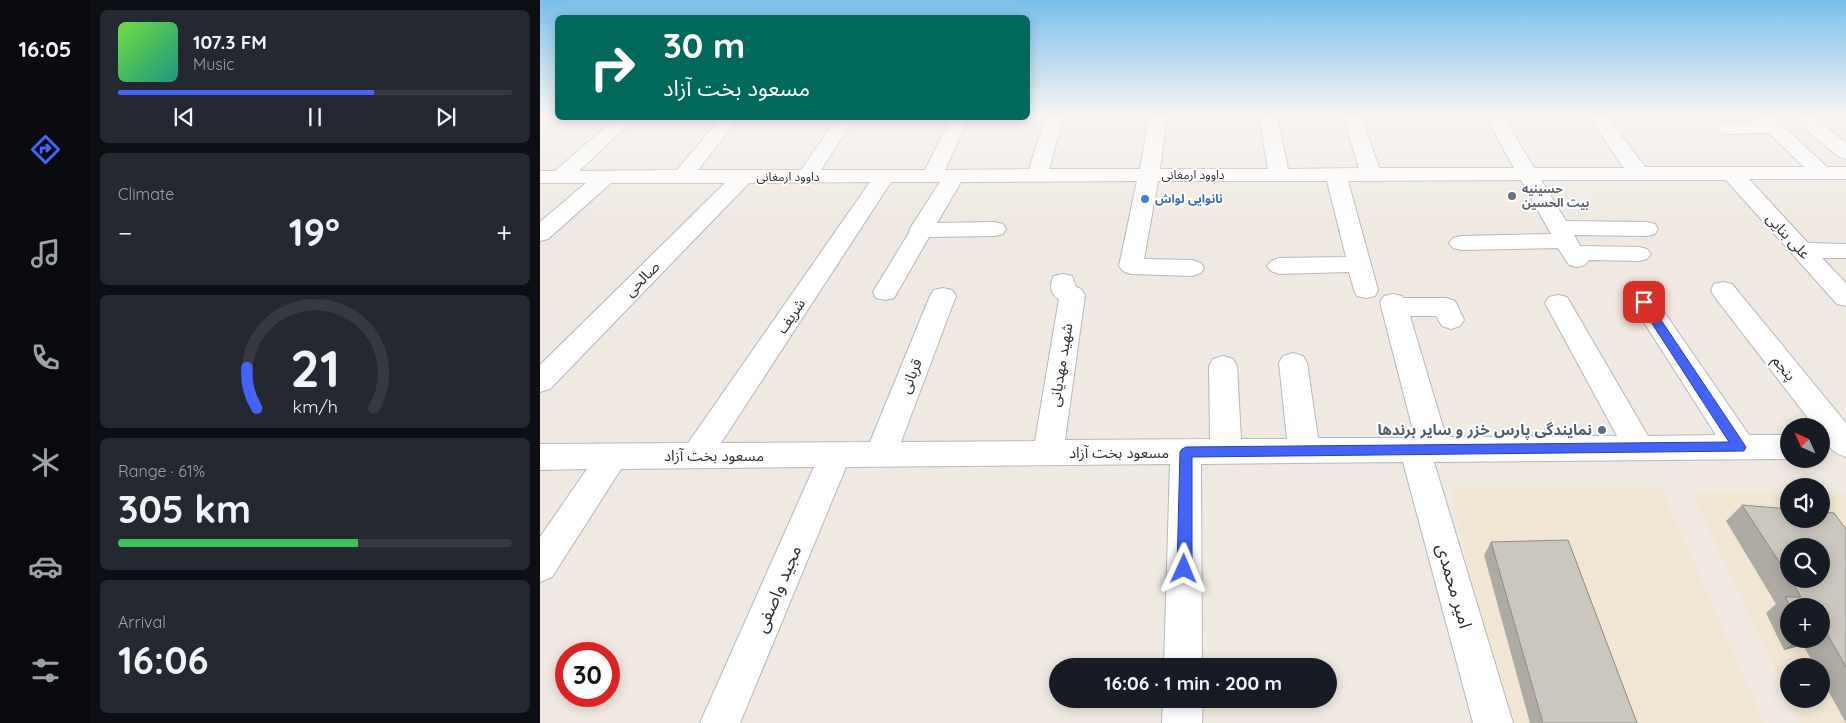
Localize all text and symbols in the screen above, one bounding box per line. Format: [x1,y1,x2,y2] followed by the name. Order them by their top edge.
[663,23,745,67] text: 30 m
[193,30,267,54] text: 107.3 FM
[19,35,71,63] text: 16:05
[580,35,645,100] icon: right
[193,54,235,74] text: Music
[663,74,810,102] text: مسعود بخت آزاد
[170,103,198,131] icon: previous
[301,103,329,131] icon: pause
[432,103,460,131] icon: next
[28,132,63,167] icon: directions
[1161,167,1225,182] street label: داوود ارمغانی
[756,169,820,184] street label: داوود ارمغانی
[1522,181,1589,210] place label: حسینیه بیت الحسین
[118,184,174,204] text: Climate
[1506,190,1518,202] marker: حسینیه بیت الحسین
[1155,191,1223,206] place label: نانوایی لواش
[1139,193,1151,205] marker: نانوایی لواش
[289,208,340,256] text: 19°
[1762,209,1815,263] street label: علی بنایی
[118,215,133,250] text: −
[496,215,512,250] text: +
[28,236,63,271] icon: music
[620,257,663,300] street label: صالحی
[1623,281,1665,323] pin
[1630,288,1658,316] icon: arrive
[772,294,809,337] street label: شریف
[1045,322,1077,408] street label: شهید مهدیانی
[290,335,340,400] text: 21
[28,340,63,375] icon: phone
[1767,351,1800,386] street label: پنجم
[895,355,926,396] street label: قربانی
[292,395,338,417] text: km/h
[1780,418,1830,468] north arrow
[1780,418,1830,708] map controls
[1377,420,1592,440] place label: نمایندگی پارس خزر و سایر برندها
[1596,424,1608,436] marker: نمایندگی پارس خزر و سایر برندها
[1069,443,1169,462] street label: مسعود بخت آزاد
[28,445,63,480] icon: climate
[664,446,764,465] street label: مسعود بخت آزاد
[118,461,205,481] text: Range · 61%
[1780,478,1830,528] button: sound
[118,485,251,533] text: 305 km
[1780,538,1830,588] button: search
[1431,541,1478,631] street label: امیر محمدی
[749,542,806,636] street label: مجید واصفی
[1157,542,1209,594] position arrow
[28,549,63,584] icon: car
[1780,598,1830,648] button: +
[118,612,166,632] text: Arrival
[118,636,209,684] text: 16:06
[555,642,620,707] speed limit sign: 30
[28,653,63,688] icon: filters
[1780,658,1830,708] button: −
[1104,671,1282,695] text: 16:06 · 1 min · 200 m

